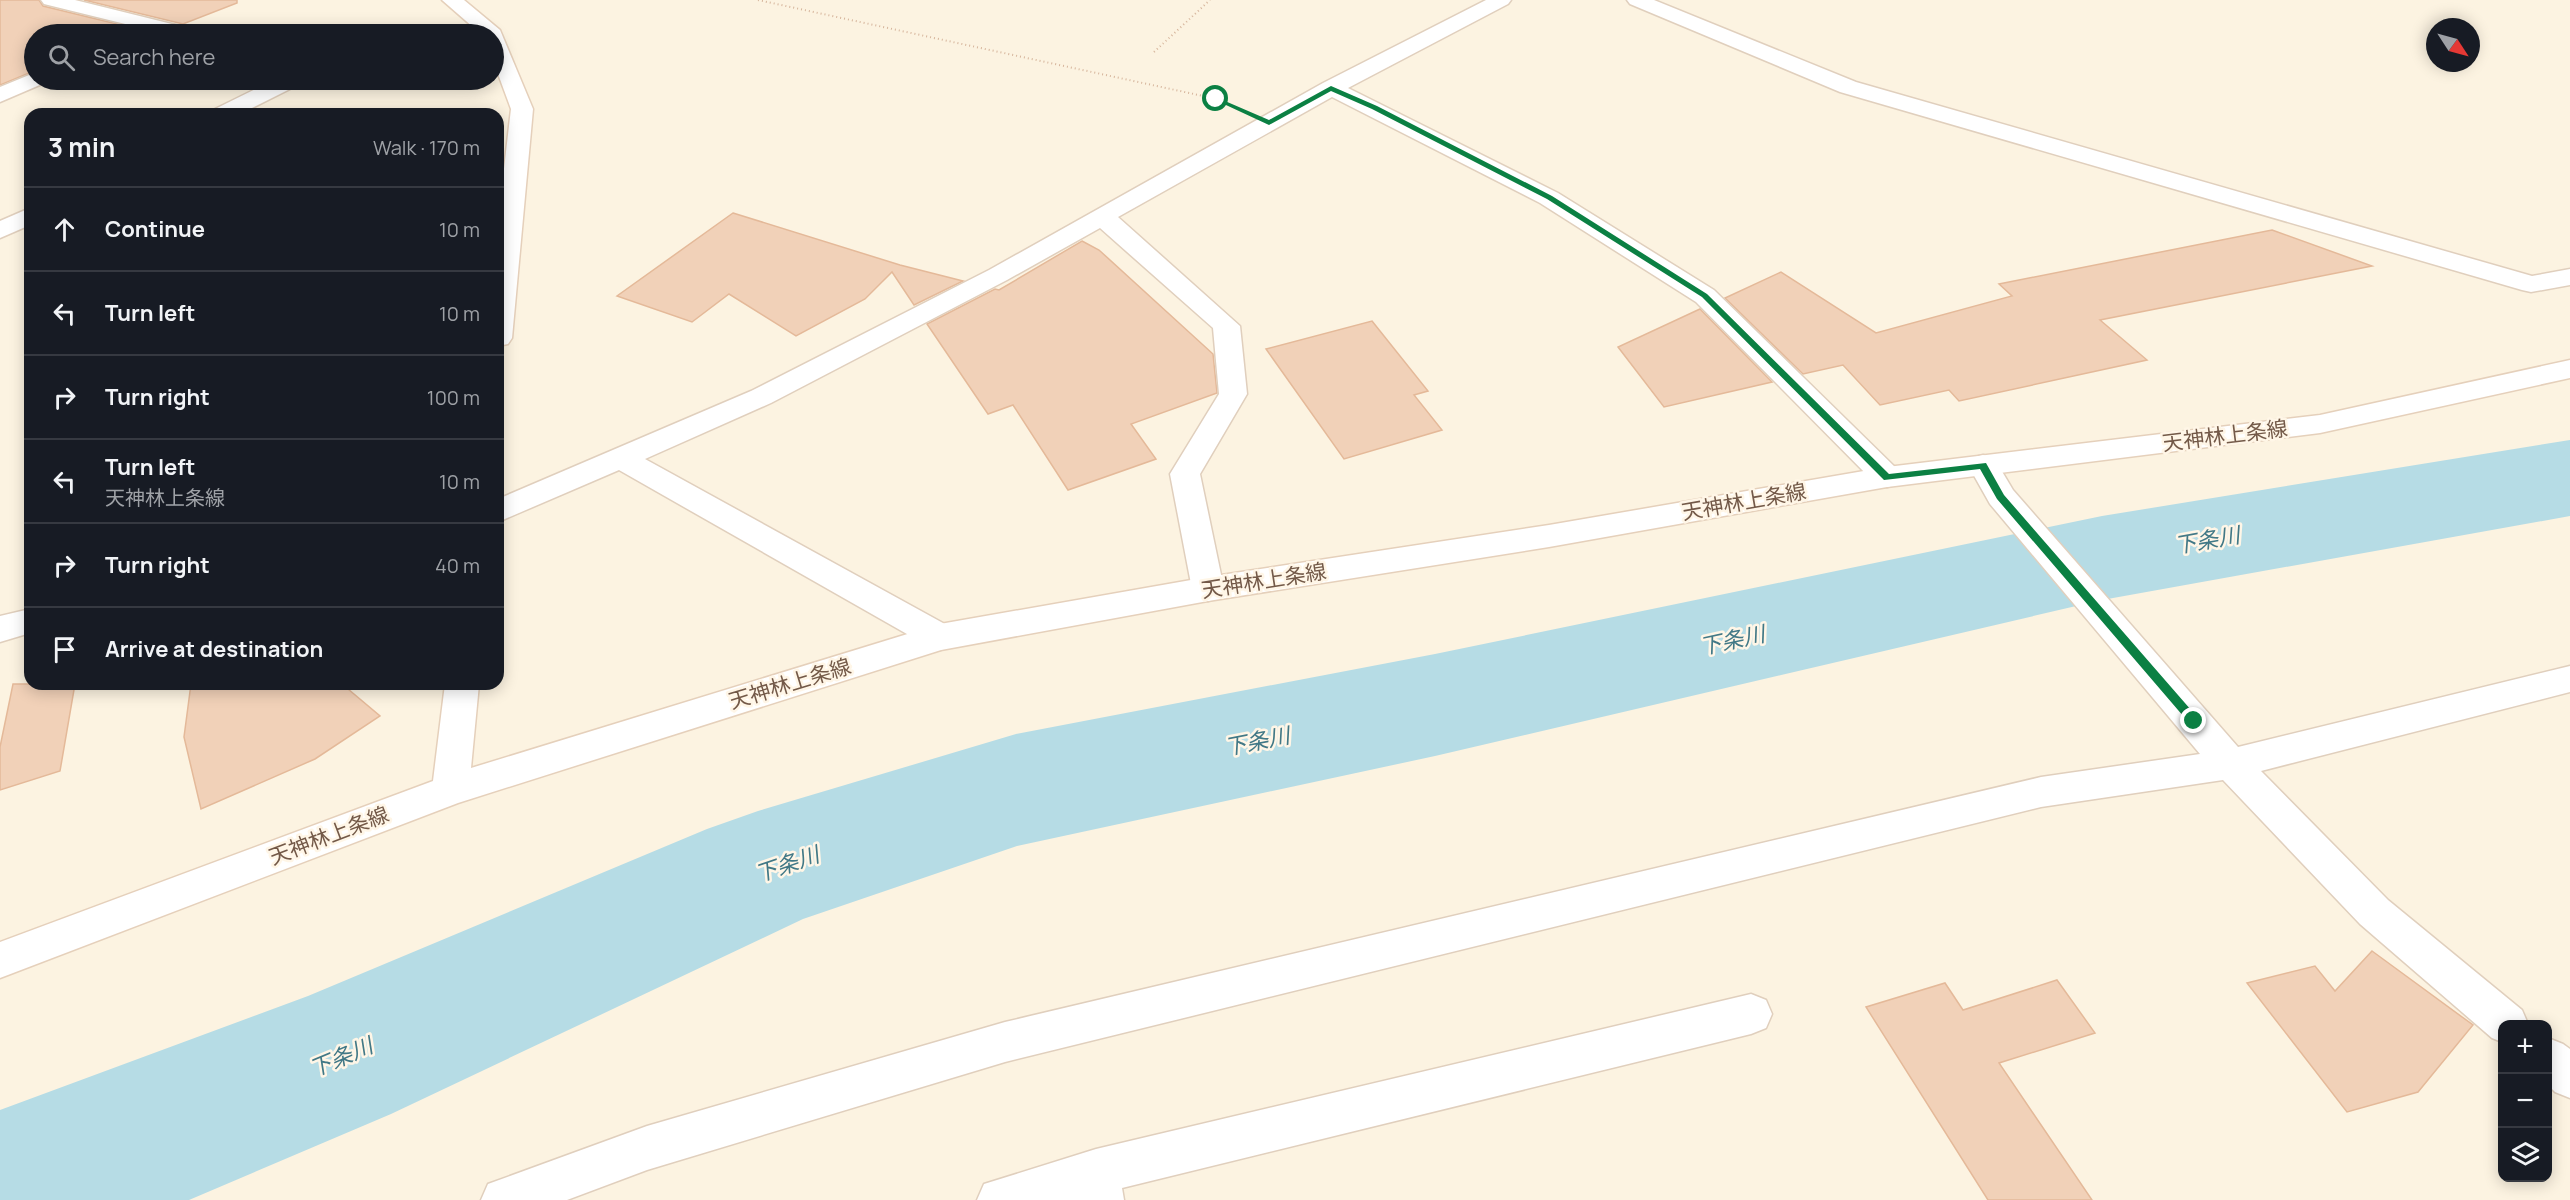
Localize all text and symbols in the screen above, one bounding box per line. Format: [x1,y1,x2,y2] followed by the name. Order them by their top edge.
[2426,18,2480,72] north arrow
[24,24,504,90] search box
[45,41,78,74] icon: search
[93,42,215,72] text: Search here
[1202,85,1228,111] route start
[48,129,115,165] text: 3 min
[373,134,480,161] text: Walk · 170 m
[48,213,81,246] icon: ahead
[105,214,205,244] text: Continue
[439,216,480,243] text: 10 m
[48,297,81,330] icon: left
[105,298,195,328] text: Turn left
[439,300,480,327] text: 10 m
[48,381,81,414] icon: right
[105,382,210,412] text: Turn right
[427,384,480,411] text: 100 m
[2161,413,2289,457] street label: 天神林上条線
[105,452,195,482] text: Turn left
[48,465,81,498] icon: left
[439,468,480,495] text: 10 m
[1679,476,1808,526] street label: 天神林上条線
[105,484,225,511] text: 天神林上条線
[2172,519,2244,561] water label: 下条川
[48,549,81,582] icon: right
[105,550,210,580] text: Turn right
[435,552,480,579] text: 40 m
[1199,556,1328,604] street label: 天神林上条線
[1697,618,1769,662] water label: 下条川
[48,633,81,666] icon: arrive
[105,634,323,664] text: Arrive at destination
[725,651,854,715] street label: 天神林上条線
[2180,707,2206,733] route end
[1222,720,1294,762] water label: 下条川
[265,799,392,871] street label: 天神林上条線
[751,838,825,889] water label: 下条川
[2498,1020,2552,1182] map controls
[2498,1020,2552,1074] button: +
[305,1030,379,1084] water label: 下条川
[2498,1074,2552,1128] button: −
[2498,1128,2552,1182] button: layers

